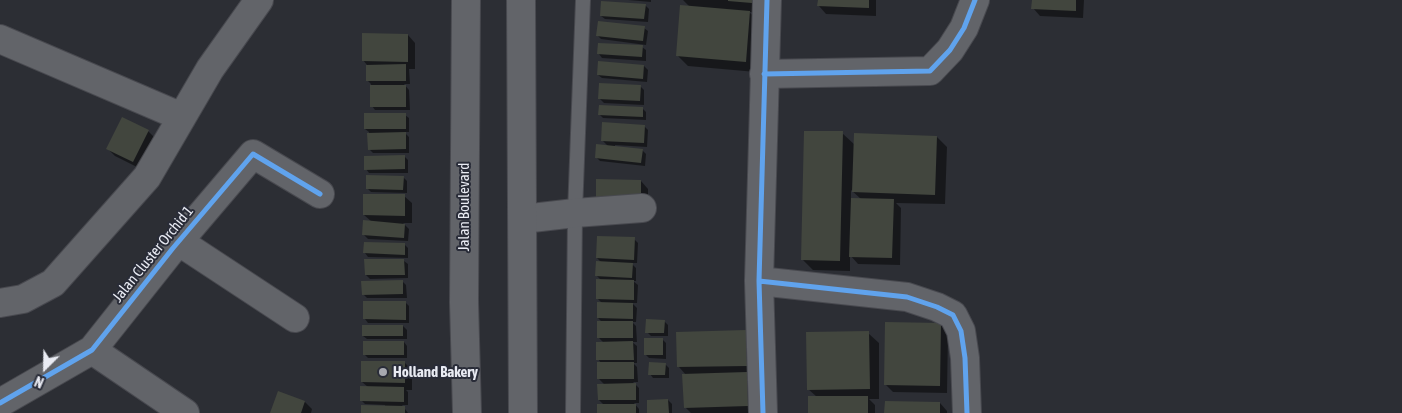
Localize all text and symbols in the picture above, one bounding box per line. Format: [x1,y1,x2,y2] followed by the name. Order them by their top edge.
[455,163,473,251] street label: Jalan Boulevard
[109,202,197,306] street label: Jalan Cluster Orchid 1
[20,343,70,393] north arrow
[393,363,478,381] place label: Holland Bakery
[377,366,389,378] marker: Holland Bakery
[32,373,46,391] text: N

